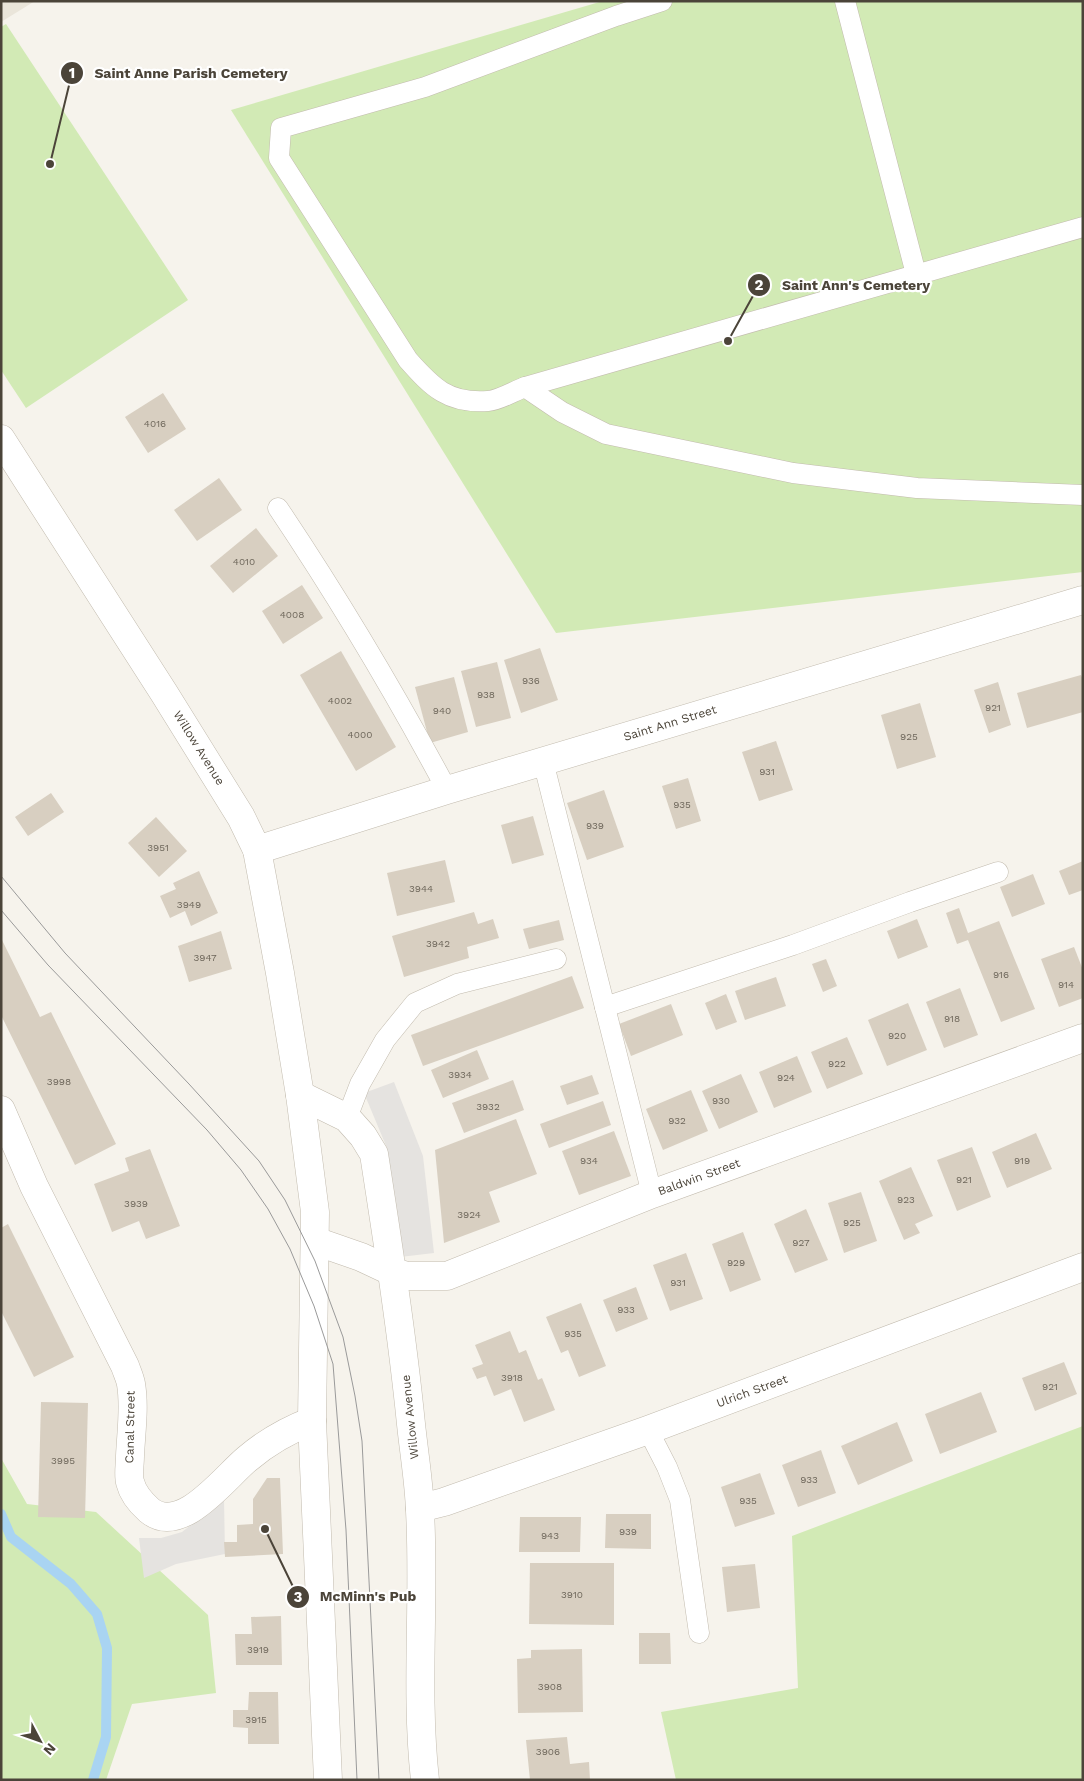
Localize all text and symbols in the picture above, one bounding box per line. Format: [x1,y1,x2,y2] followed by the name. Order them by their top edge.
[60,58,298,87] callout: Saint Anne Parish Cemetery
[69,64,75,82] text: 1
[94,65,288,81] text: Saint Anne Parish Cemetery
[747,271,940,300] callout: Saint Ann's Cemetery
[755,276,764,294] text: 2
[782,277,930,293] text: Saint Ann's Cemetery
[144,418,166,429] house number: 4016
[233,556,255,567] house number: 4010
[280,609,304,620] house number: 4008
[522,675,540,686] house number: 936
[477,689,495,700] house number: 938
[328,695,352,706] house number: 4002
[622,702,718,744] street label: Saint Ann Street
[985,702,1001,713] house number: 921
[433,705,451,716] house number: 940
[171,708,227,788] street label: Willow Avenue
[348,729,372,740] house number: 4000
[900,731,918,742] house number: 925
[759,766,775,777] house number: 931
[673,799,691,810] house number: 935
[586,820,604,831] house number: 939
[147,842,169,853] house number: 3951
[409,883,433,894] house number: 3944
[177,899,201,910] house number: 3949
[426,938,450,949] house number: 3942
[193,952,217,963] house number: 3947
[993,969,1009,980] house number: 916
[1058,979,1074,990] house number: 914
[944,1013,960,1024] house number: 918
[888,1030,906,1041] house number: 920
[828,1058,846,1069] house number: 922
[448,1069,472,1080] house number: 3934
[777,1072,795,1083] house number: 924
[47,1076,71,1087] house number: 3998
[712,1095,730,1106] house number: 930
[476,1101,500,1112] house number: 3932
[668,1115,686,1126] house number: 932
[580,1155,598,1166] house number: 934
[1014,1155,1030,1166] house number: 919
[656,1156,742,1198] street label: Baldwin Street
[956,1174,972,1185] house number: 921
[897,1194,915,1205] house number: 923
[124,1198,148,1209] house number: 3939
[457,1209,481,1220] house number: 3924
[843,1217,861,1228] house number: 925
[792,1237,810,1248] house number: 927
[727,1257,745,1268] house number: 929
[670,1277,686,1288] house number: 931
[617,1304,635,1315] house number: 933
[564,1328,582,1339] house number: 935
[501,1372,523,1383] house number: 3918
[715,1372,789,1410] street label: Ulrich Street
[399,1374,421,1460] street label: Willow Avenue
[1042,1381,1058,1392] house number: 921
[122,1391,138,1463] street label: Canal Street
[51,1455,75,1466] house number: 3995
[800,1474,818,1485] house number: 933
[739,1495,757,1506] house number: 935
[619,1526,637,1537] house number: 939
[541,1530,559,1541] house number: 943
[285,1582,427,1611] callout: McMinn's Pub
[294,1588,303,1606] text: 3
[320,1588,416,1604] text: McMinn's Pub
[561,1589,583,1600] house number: 3910
[247,1644,269,1655] house number: 3919
[538,1681,562,1692] house number: 3908
[245,1714,267,1725] house number: 3915
[15,1716,65,1766] north arrow
[40,1740,59,1759] text: N
[536,1746,560,1757] house number: 3906

